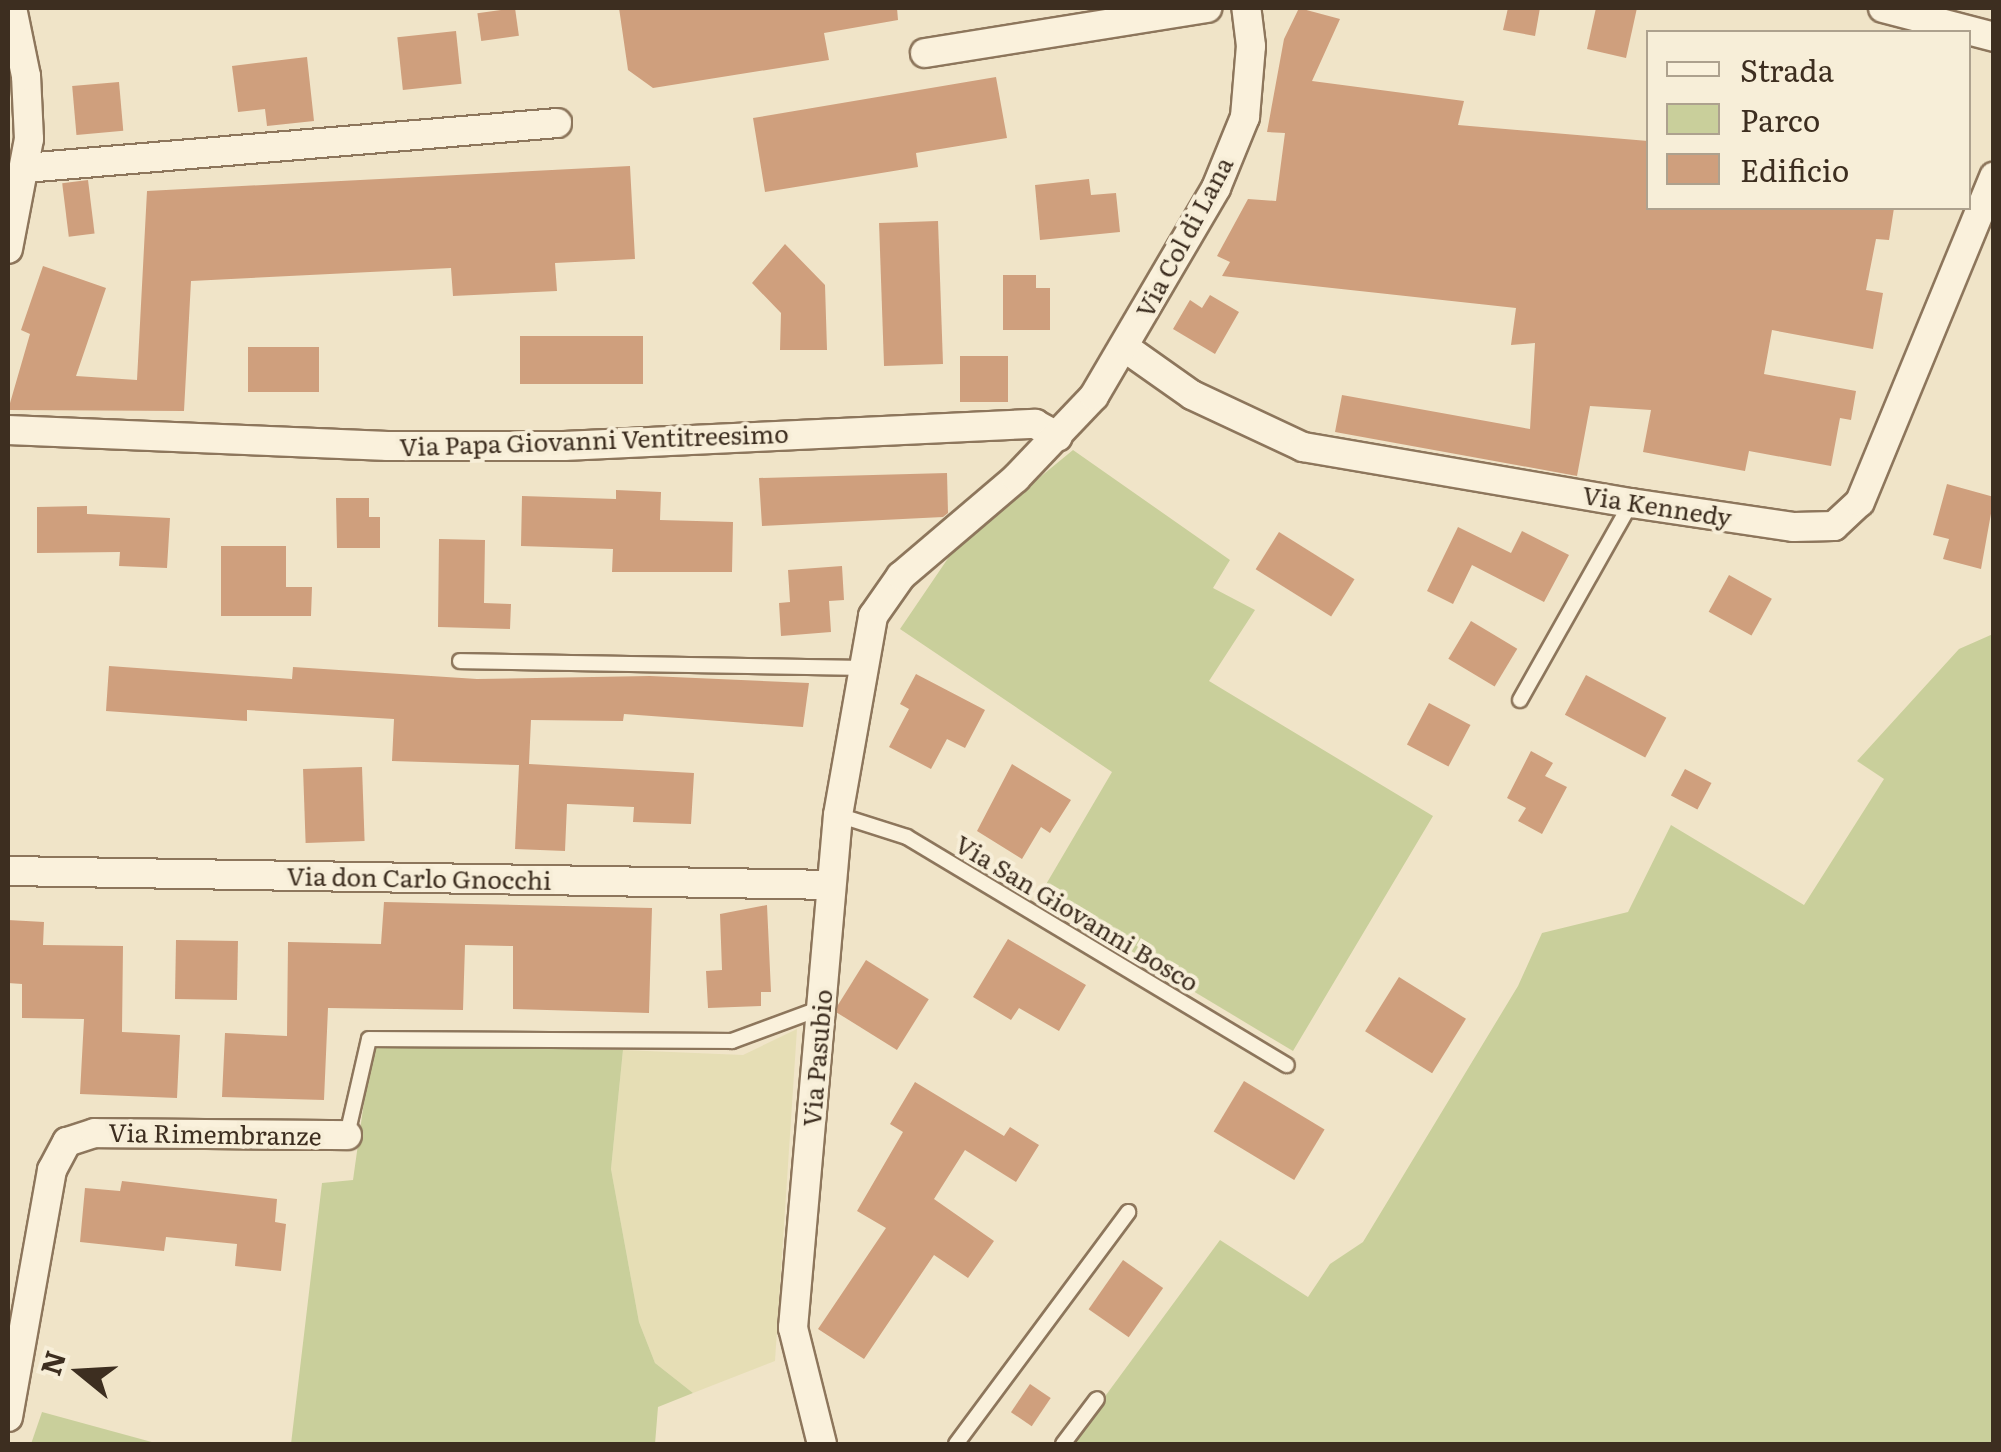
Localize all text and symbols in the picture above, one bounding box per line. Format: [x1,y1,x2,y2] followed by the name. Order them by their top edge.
[1646,30,1971,210] legend
[1740,47,1834,91] text: Strada
[1740,97,1820,141] text: Parco
[1740,147,1849,191] text: Edificio
[1129,151,1239,323] street label: Via Col di Lana
[399,418,789,462] street label: Via Papa Giovanni Ventitreesimo
[1580,479,1734,533] street label: Via Kennedy
[950,828,1204,998] street label: Via San Giovanni Bosco
[286,861,552,895] street label: Via don Carlo Gnocchi
[796,988,838,1128] street label: Via Pasubio
[108,1117,322,1151] street label: Via Rimembranze
[30,1322,130,1422] north arrow
[28,1345,75,1380] text: N

